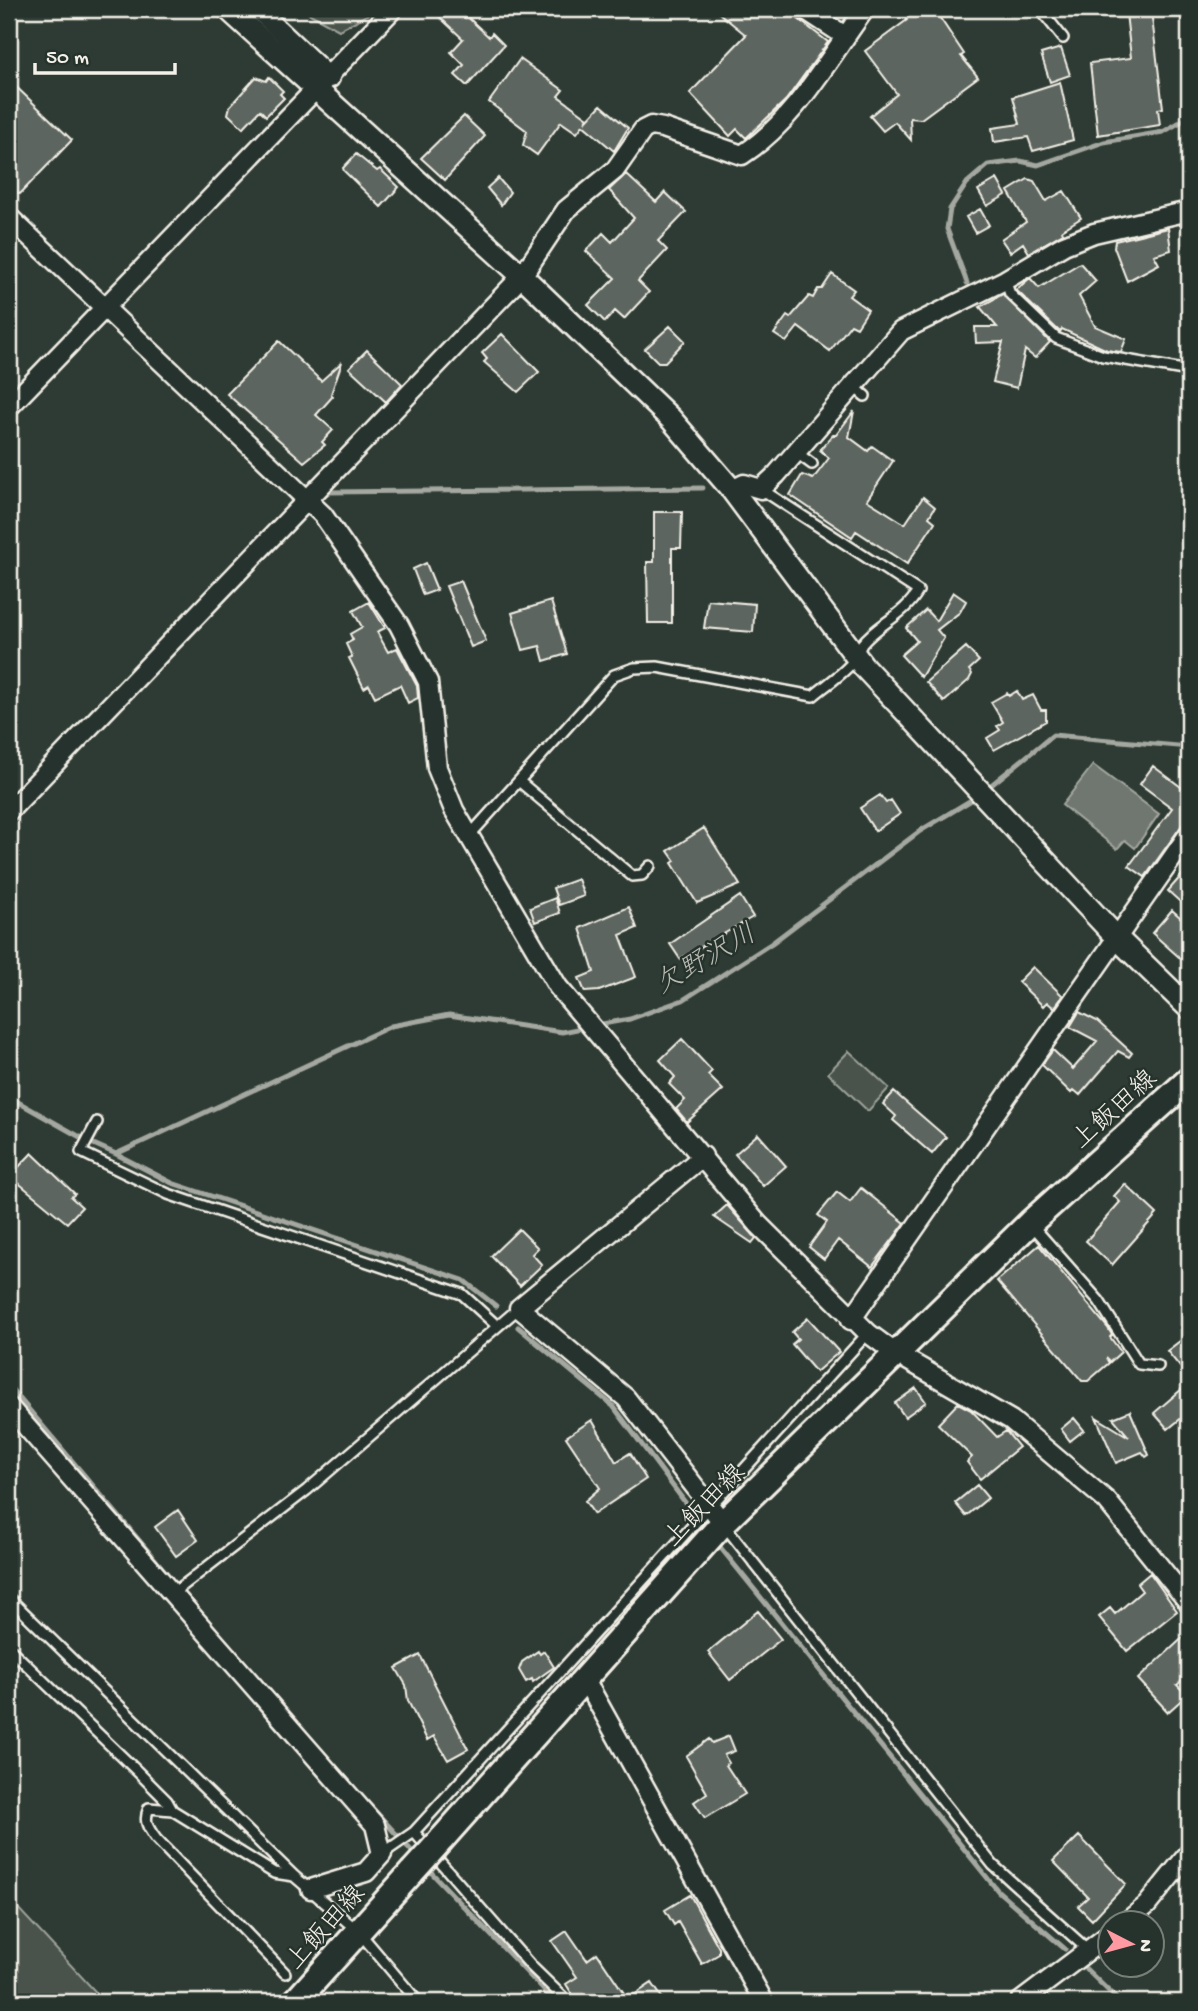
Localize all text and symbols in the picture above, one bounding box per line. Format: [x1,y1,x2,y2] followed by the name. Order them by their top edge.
[35,32,175,76] scale bar
[46,47,89,72] text: 50 m
[649,918,763,1003] water label: 欠野沢川
[1066,1064,1165,1158] street label: 上飯田線
[658,1458,754,1555] street label: 上飯田線
[280,1879,374,1978] street label: 上飯田線
[1096,1910,1166,1980] north arrow
[1132,1938,1157,1953] text: N

